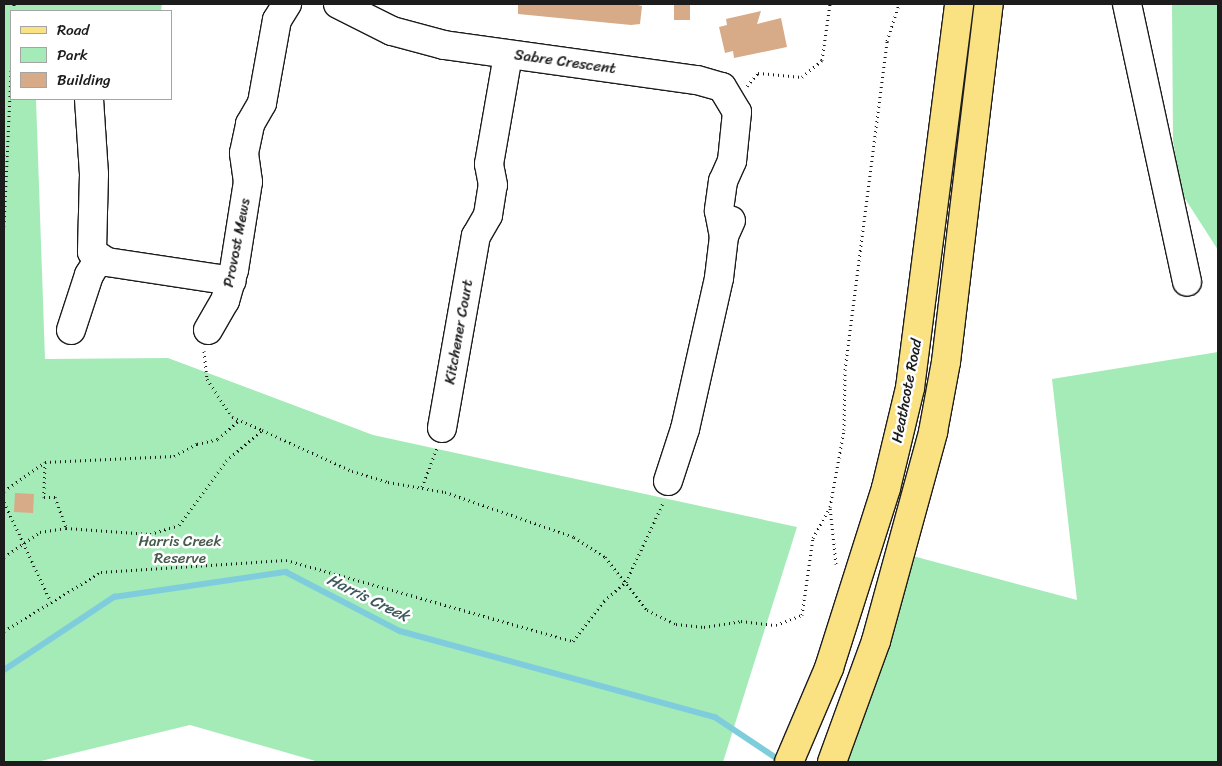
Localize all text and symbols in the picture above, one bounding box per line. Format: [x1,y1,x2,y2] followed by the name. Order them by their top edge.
[10,10,172,100] legend
[57,17,89,43] text: Road
[57,42,88,68] text: Park
[513,46,617,78] street label: Sabre Crescent
[57,67,111,93] text: Building
[219,196,255,290] street label: Provost Mews
[441,278,477,386] street label: Kitchener Court
[888,337,926,445] street label: Heathcote Road
[138,532,222,567] park label: Harris Creek Reserve
[324,570,412,626] water label: Harris Creek

